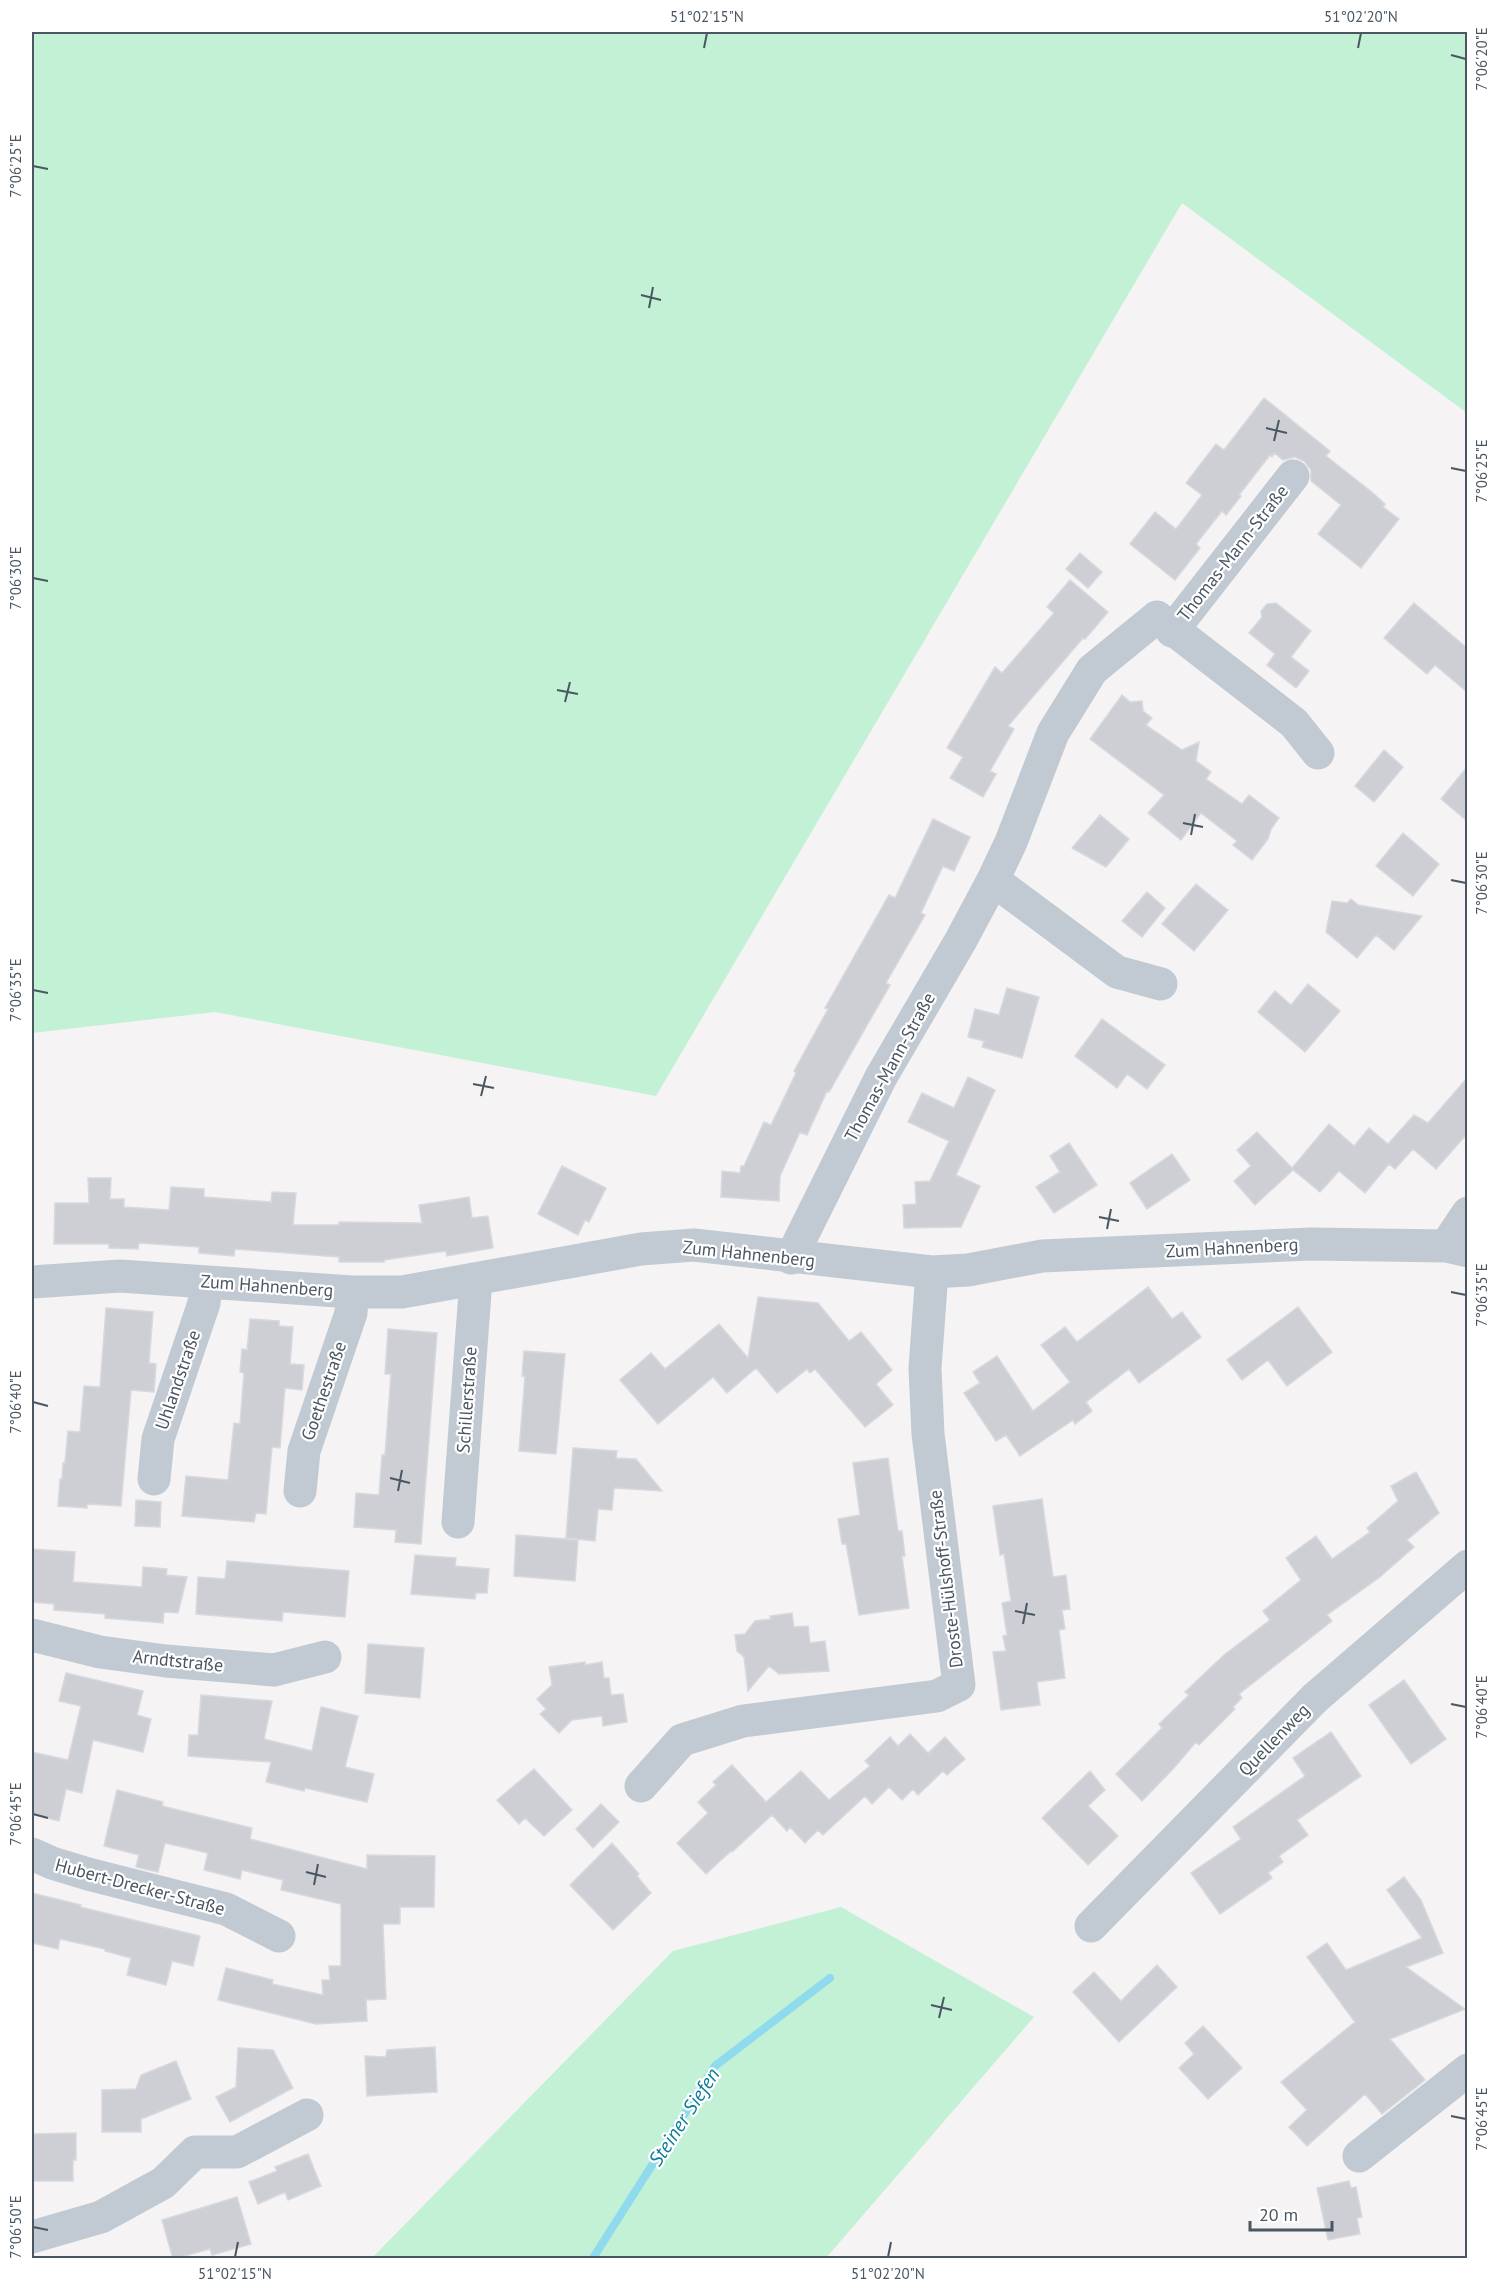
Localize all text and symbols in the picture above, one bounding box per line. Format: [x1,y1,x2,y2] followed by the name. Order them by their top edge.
[670,7,744,26] text: 51°02'15"N
[1324,7,1398,26] text: 51°02'20"N
[1472,27,1491,91] text: 7°06'20"E
[6,134,25,198] text: 7°06'25"E
[1472,439,1491,503] text: 7°06'25"E
[1172,480,1293,626] street label: Thomas-Mann-Straße
[6,546,25,610] text: 7°06'30"E
[1472,851,1491,915] text: 7°06'30"E
[6,958,25,1022] text: 7°06'35"E
[839,988,940,1145] street label: Thomas-Mann-Straße
[1165,1233,1299,1262] street label: Zum Hahnenberg
[682,1235,816,1272] street label: Zum Hahnenberg
[1472,1263,1491,1327] text: 7°06'35"E
[200,1269,334,1302] street label: Zum Hahnenberg
[150,1327,205,1433] street label: Uhlandstraße
[296,1338,351,1443] street label: Goethestraße
[451,1346,482,1454] street label: Schillerstraße
[6,1370,25,1434] text: 7°06'40"E
[923,1489,968,1669] street label: Droste-Hülshoff-Straße
[132,1644,224,1677] street label: Arndtstraße
[1472,1675,1491,1739] text: 7°06'40"E
[1233,1698,1314,1781] street label: Quellenweg
[6,1782,25,1846] text: 7°06'45"E
[53,1853,228,1920] street label: Hubert-Drecker-Straße
[643,2063,725,2171] water label: Steiner Siefen
[1472,2087,1491,2151] text: 7°06'45"E
[1250,2194,1332,2232] scale bar
[6,2195,25,2259] text: 7°06'50"E
[1259,2203,1298,2226] text: 20 m
[198,2264,272,2283] text: 51°02'15"N
[851,2264,925,2283] text: 51°02'20"N

